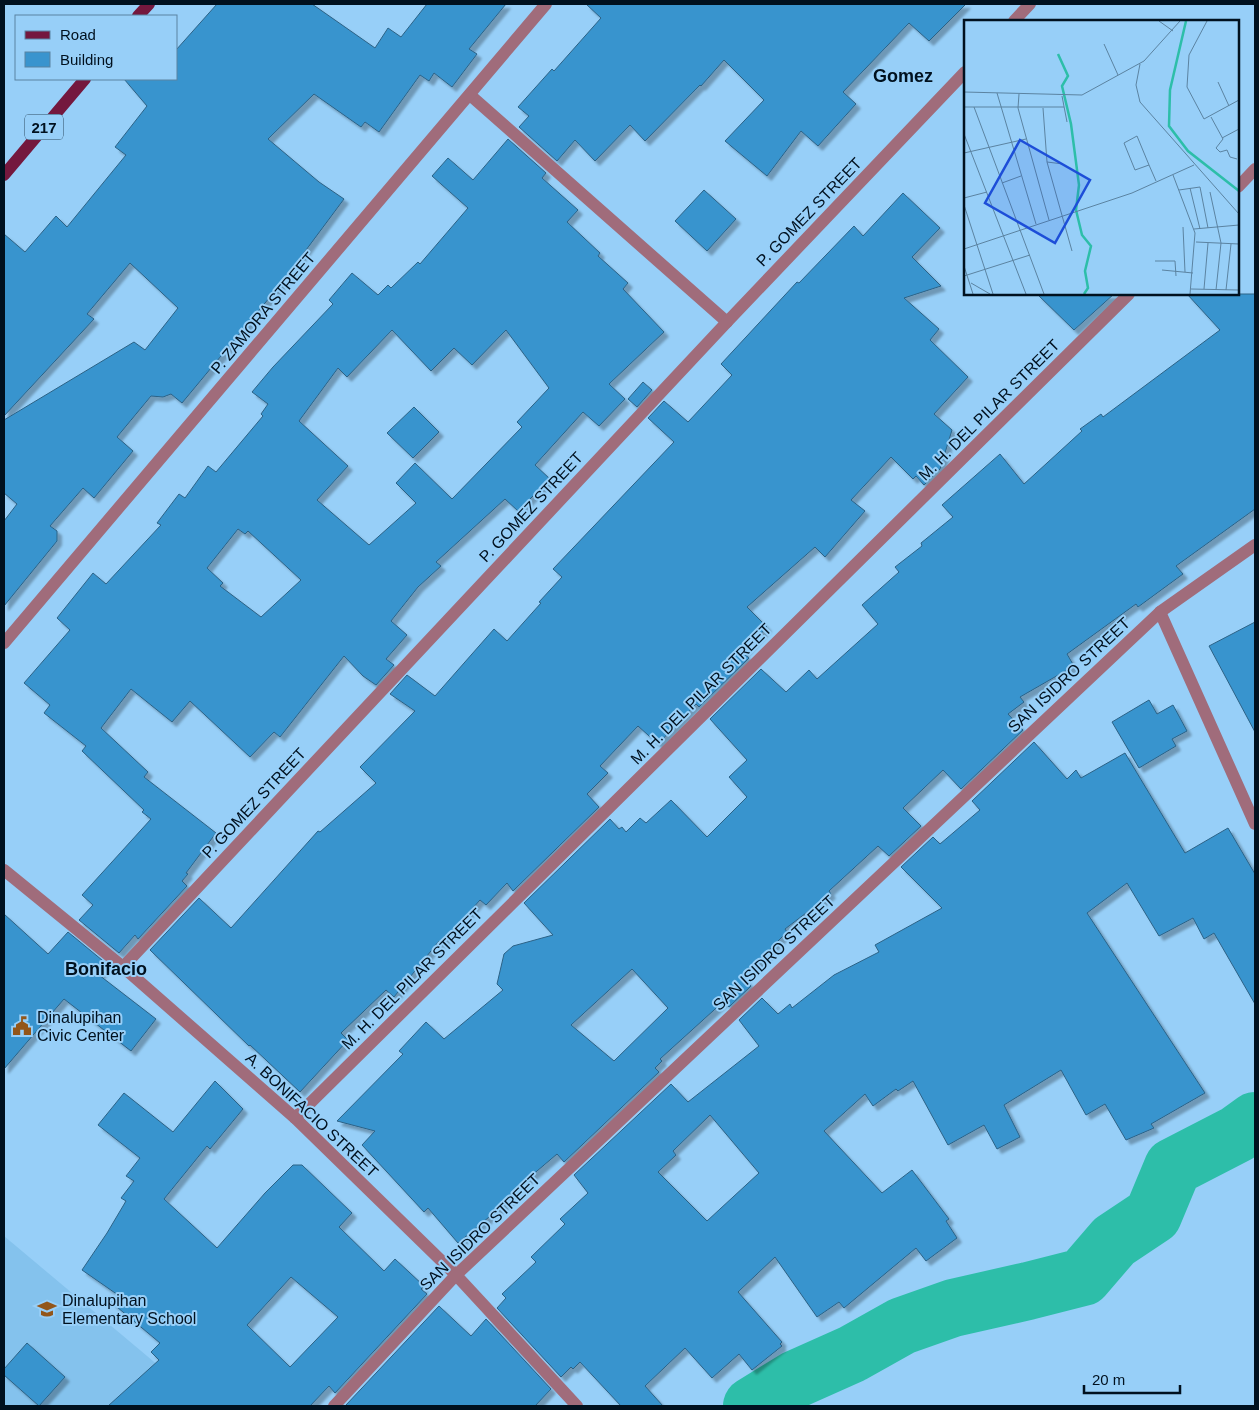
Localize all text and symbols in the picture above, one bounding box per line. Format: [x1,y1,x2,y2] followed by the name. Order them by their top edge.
[15,15,178,80] legend
[964,20,1239,295] inset map
[60,26,96,43] text: Road
[60,51,113,68] text: Building
[873,66,933,86] district label: Gomez
[25,114,63,140] road number: 217
[753,154,865,270] street label: P. GOMEZ STREET
[207,249,319,377] street label: P. ZAMORA STREET
[915,336,1063,484] street label: M. H. DEL PILAR STREET
[476,448,586,565] street label: P. GOMEZ STREET
[1005,614,1133,736] street label: SAN ISIDRO STREET
[627,620,775,768] street label: M. H. DEL PILAR STREET
[199,744,309,861] street label: P. GOMEZ STREET
[710,892,838,1014] street label: SAN ISIDRO STREET
[338,905,486,1053] street label: M. H. DEL PILAR STREET
[65,959,147,979] district label: Bonifacio
[37,1009,125,1044] place label: Dinalupihan Civic Center
[11,1015,33,1037] public building icon: Dinalupihan Civic Center
[242,1049,382,1181] street label: A. BONIFACIO STREET
[417,1170,544,1294] street label: SAN ISIDRO STREET
[62,1292,196,1327] place label: Dinalupihan Elementary School
[36,1298,58,1320] school or university icon: Dinalupihan Elementary School
[1084,1362,1180,1394] scale bar
[1092,1371,1125,1388] text: 20 m

